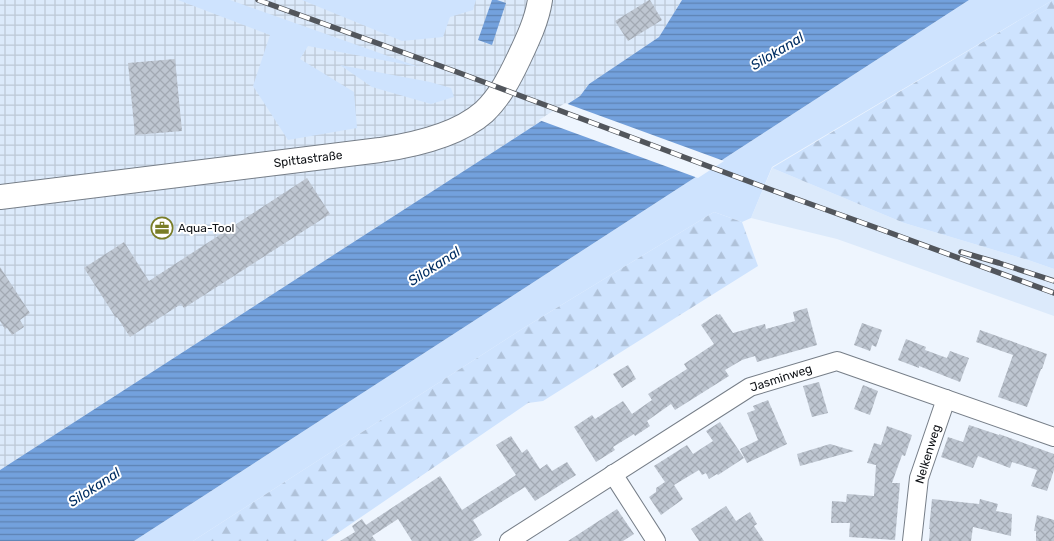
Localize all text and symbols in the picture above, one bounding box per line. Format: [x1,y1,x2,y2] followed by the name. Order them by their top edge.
[748,29,807,74] water label: Silokanal
[273,148,343,170] street label: Spittastraße
[150,216,174,240] office icon: Aqua-Tool
[178,221,235,235] place label: Aqua-Tool
[405,243,464,290] water label: Silokanal
[748,361,814,395] street label: Jasminweg
[912,423,944,485] street label: Nelkenweg
[65,464,124,511] water label: Silokanal

